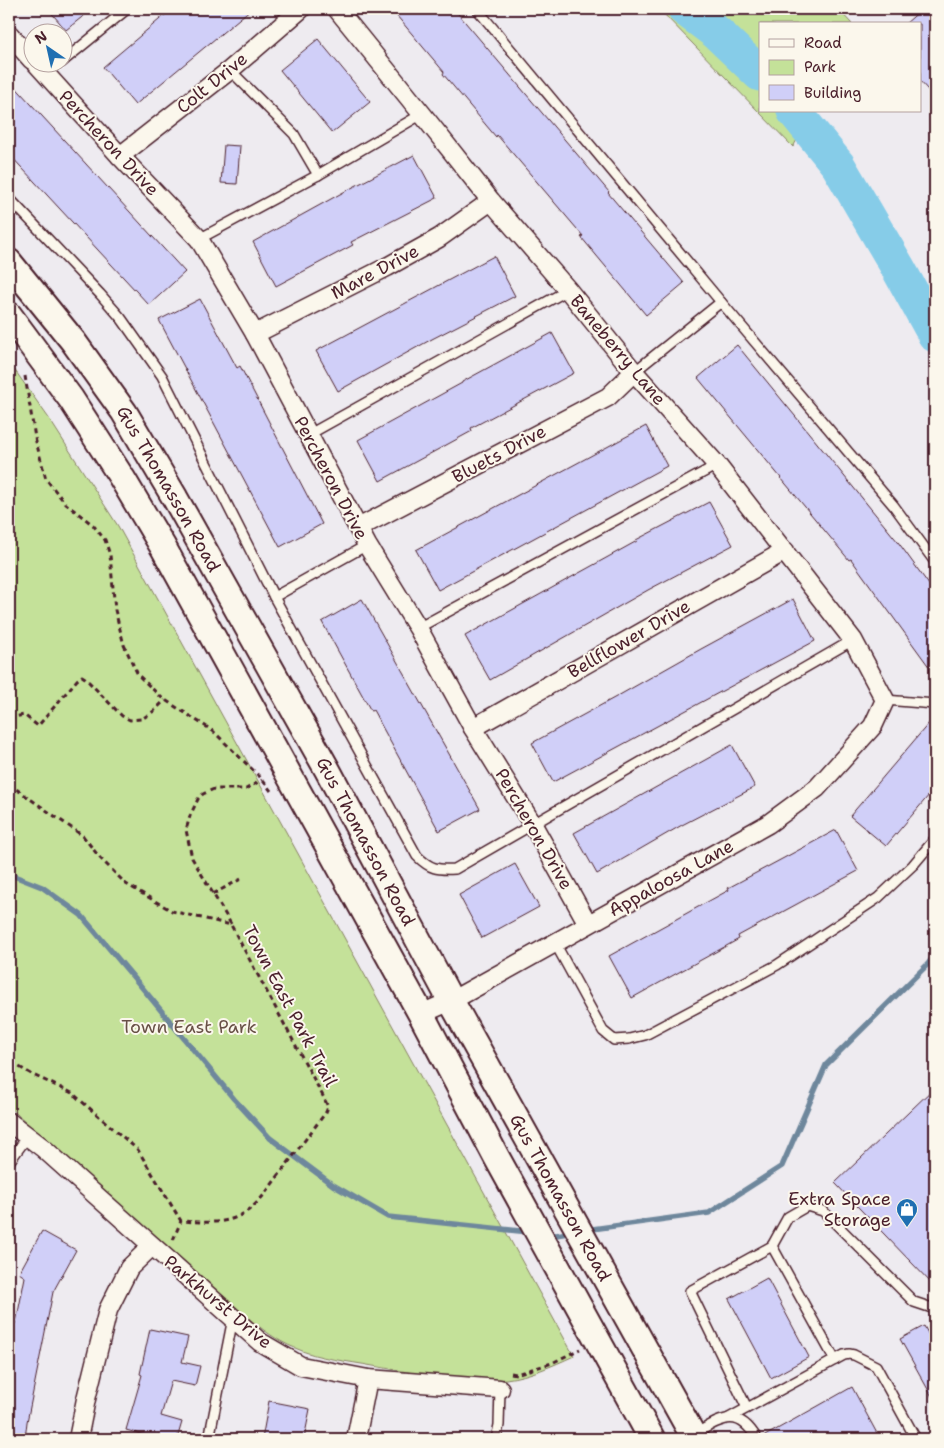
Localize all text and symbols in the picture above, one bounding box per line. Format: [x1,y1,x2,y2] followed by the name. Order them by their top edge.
[22,22,72,72] north arrow
[759,22,922,112] legend
[31,27,50,48] text: N
[804,33,842,53] text: Road
[171,47,253,119] street label: Colt Drive
[804,57,836,77] text: Park
[804,83,861,103] text: Building
[54,85,164,201] street label: Percheron Drive
[327,239,423,305] street label: Mare Drive
[565,290,671,410] street label: Baneberry Lane
[111,401,226,576] street label: Gus Thomasson Road
[288,412,374,544] street label: Percheron Drive
[448,419,550,489] street label: Bluets Drive
[563,594,695,684] street label: Bellflower Drive
[311,753,421,930] street label: Gus Thomasson Road
[490,764,578,894] street label: Percheron Drive
[604,834,738,922] street label: Appaloosa Lane
[237,921,343,1092] street label: Town East Park Trail
[121,1015,257,1039] park label: Town East Park
[504,1110,617,1286] street label: Gus Thomasson Road
[788,1187,891,1232] place label: Extra Space Storage
[895,1197,919,1228] shop icon: Extra Space Storage
[159,1250,277,1354] street label: Parkhurst Drive

